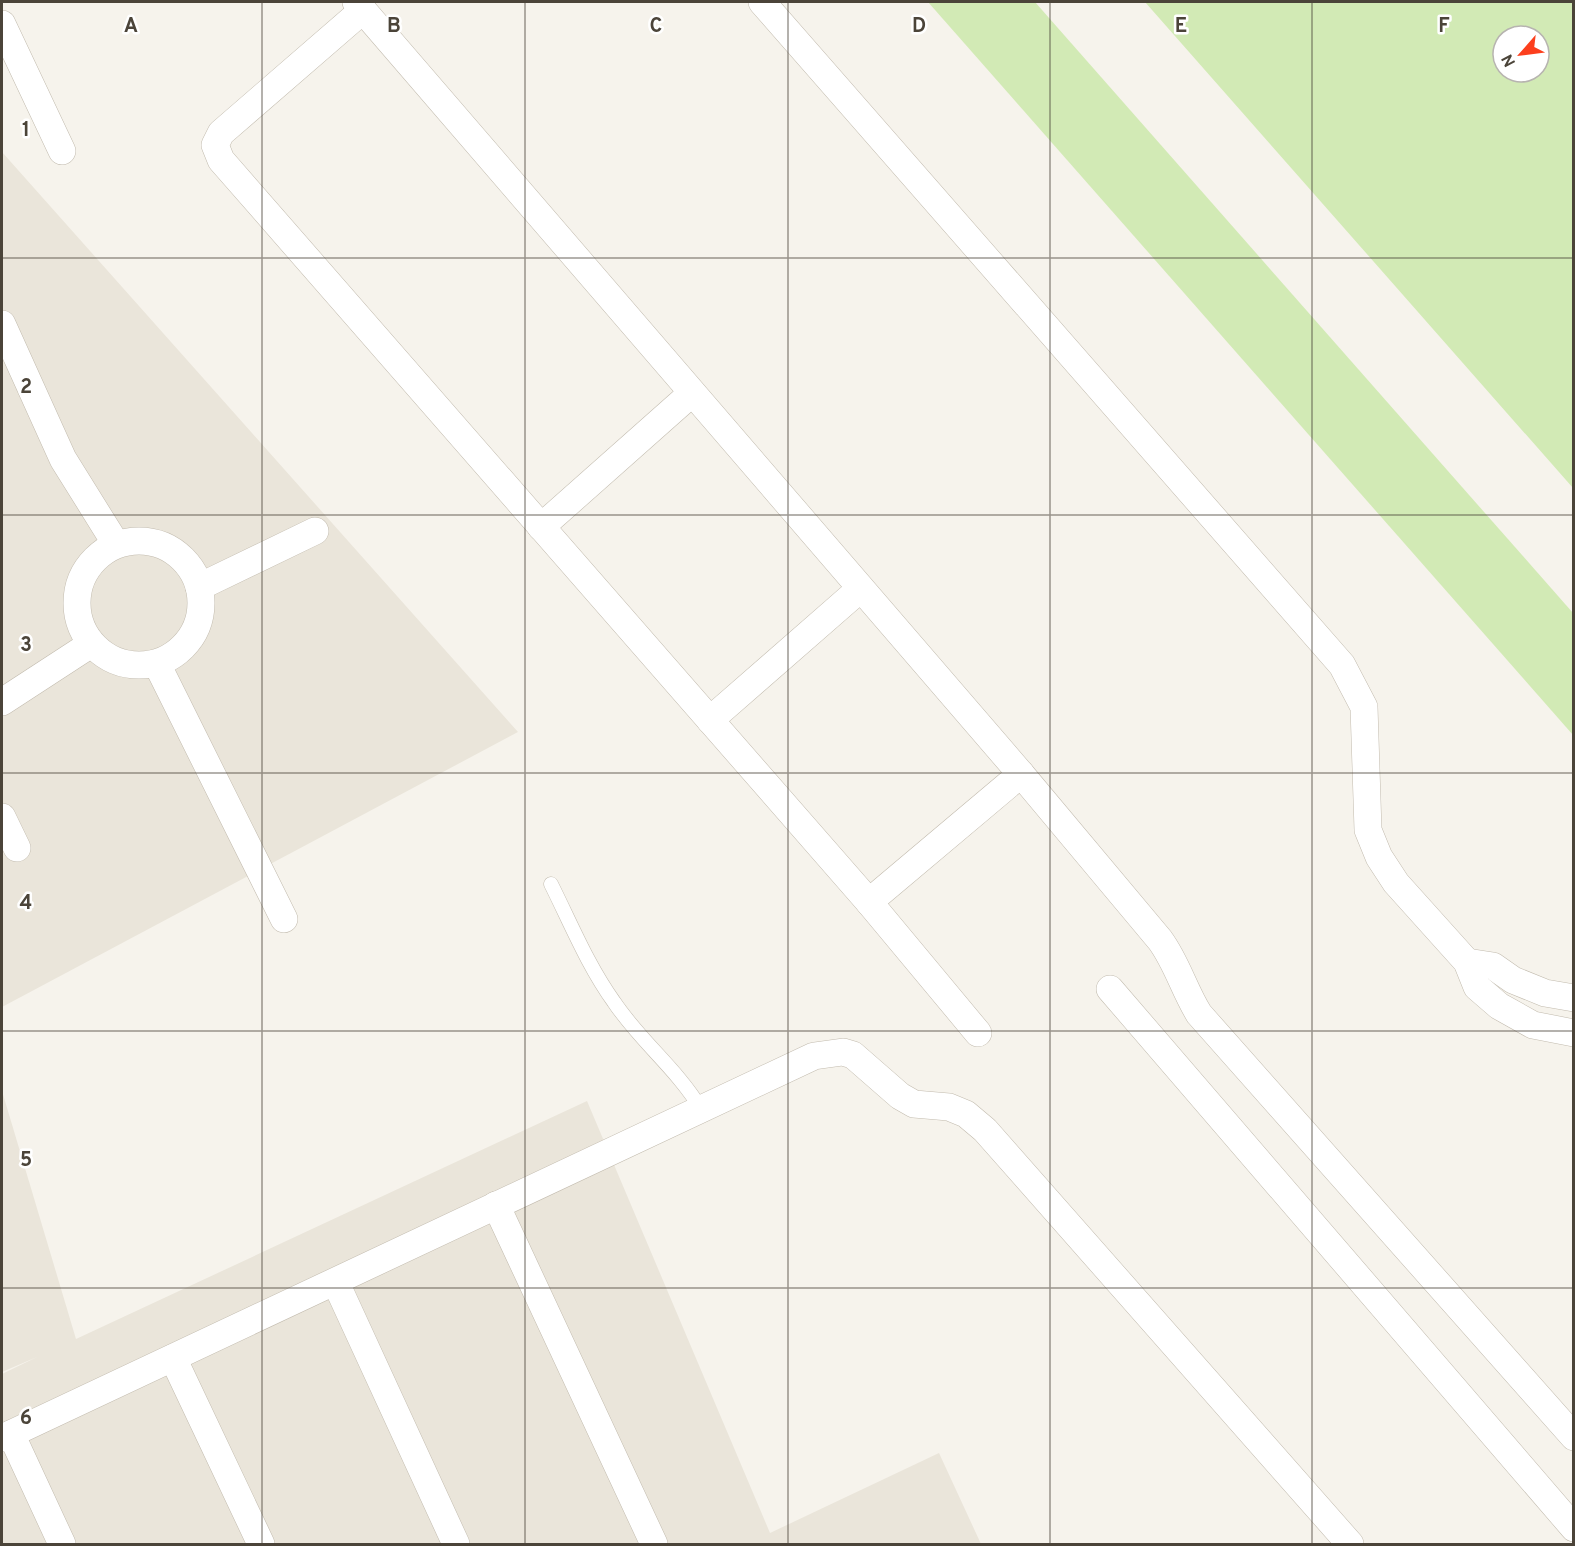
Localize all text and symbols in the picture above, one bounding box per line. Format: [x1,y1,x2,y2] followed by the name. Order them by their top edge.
[124,14,138,40] text: A
[387,14,401,40] text: B
[650,14,662,40] text: C
[912,14,926,40] text: D
[1175,14,1187,40] text: E
[1438,14,1450,40] text: F
[1491,24,1551,84] north arrow
[1498,50,1521,70] text: N
[22,118,30,144] text: 1
[20,375,32,401] text: 2
[20,633,32,659] text: 3
[20,891,32,917] text: 4
[20,1148,32,1174] text: 5
[20,1406,32,1432] text: 6

